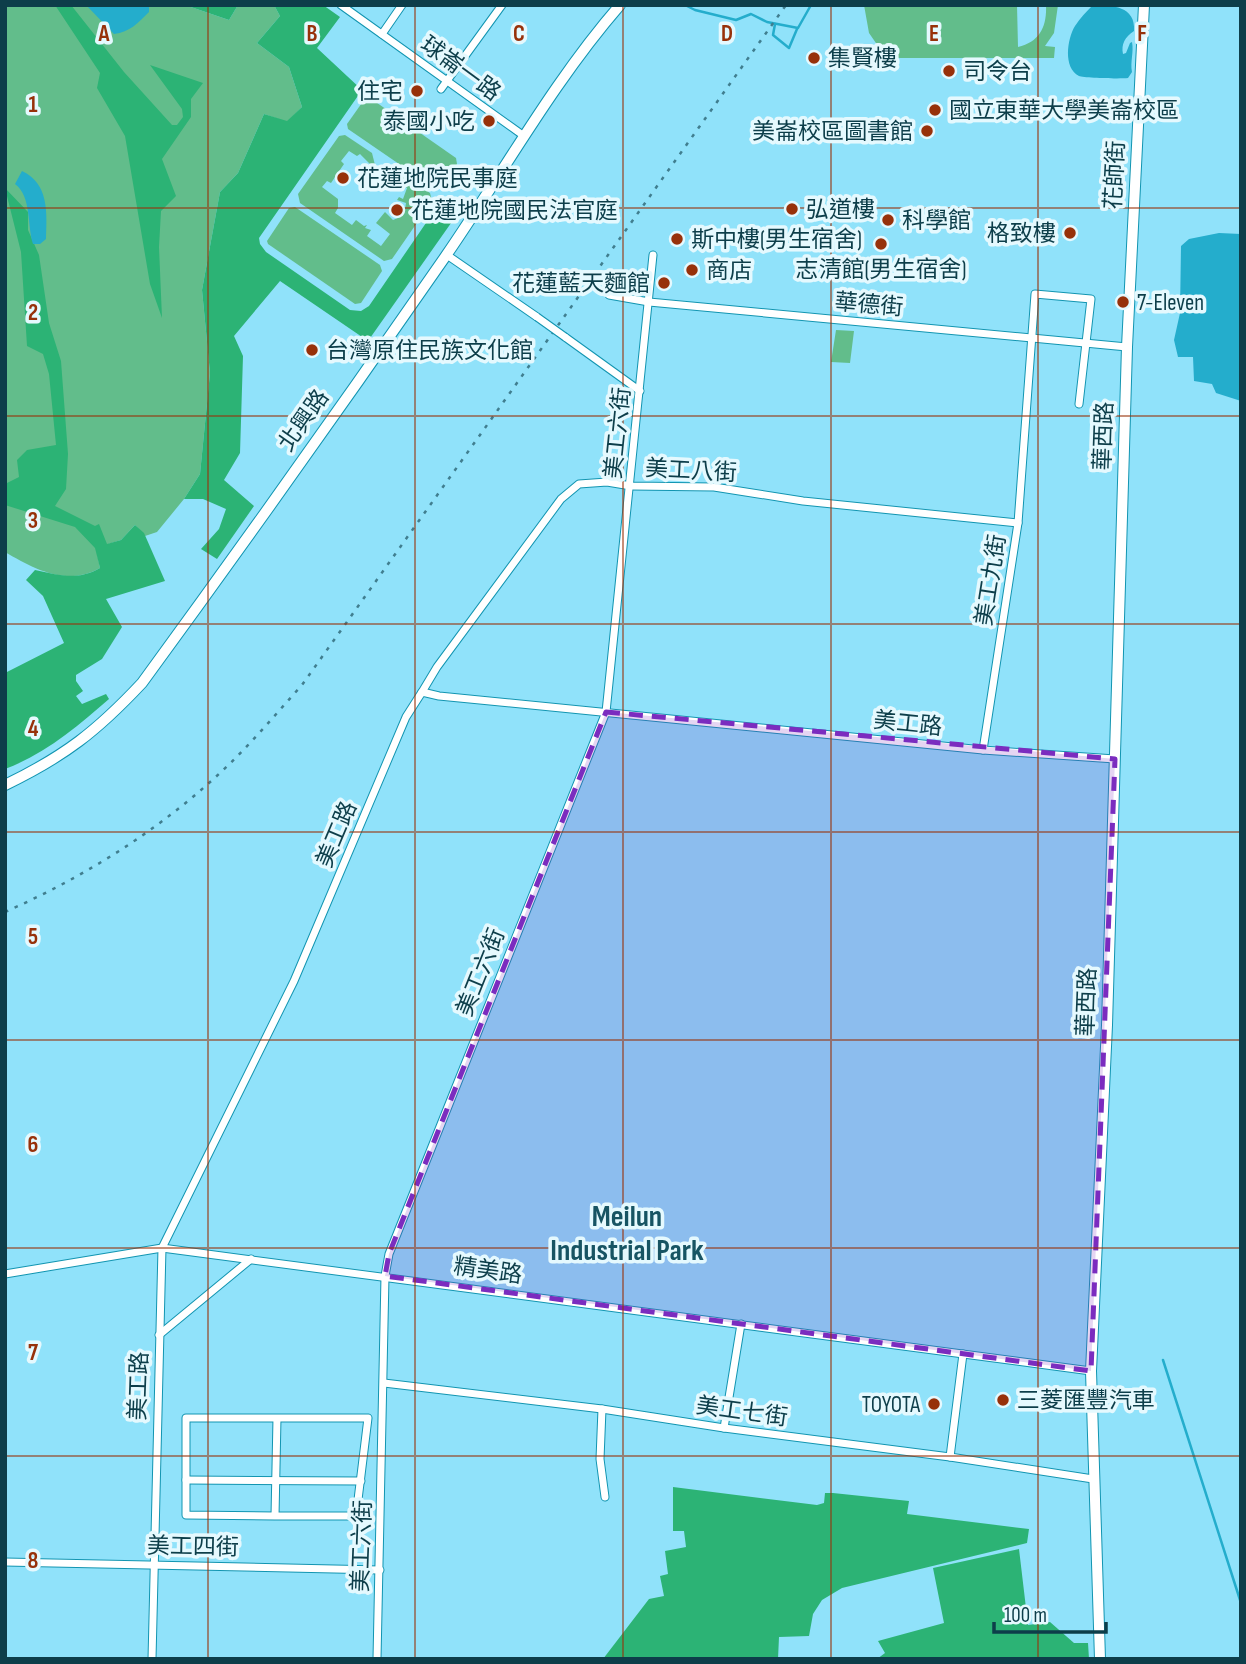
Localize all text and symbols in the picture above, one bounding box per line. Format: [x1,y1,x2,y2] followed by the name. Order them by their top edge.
[98,20,111,48] text: A
[307,20,318,48] text: B
[513,20,525,48] text: C
[721,20,733,48] text: D
[929,20,939,48] text: E
[1137,20,1147,48] text: F
[415,30,506,107] street label: 球崙一路
[828,45,897,73] place label: 集賢樓
[806,50,822,66] marker: 集賢樓
[963,58,1032,86] place label: 司令台
[941,63,957,79] marker: 司令台
[357,78,403,106] place label: 住宅
[409,83,425,99] marker: 住宅
[28,91,38,119] text: 1
[949,97,1179,125] place label: 國立東華大學美崙校區
[927,102,943,118] marker: 國立東華大學美崙校區
[383,108,475,136] place label: 泰國小吃
[481,113,497,129] marker: 泰國小吃
[752,118,913,146] place label: 美崙校區圖書館
[919,123,935,139] marker: 美崙校區圖書館
[1099,140,1131,210] street label: 花師街
[357,165,518,193] place label: 花蓮地院民事庭
[335,170,351,186] marker: 花蓮地院民事庭
[806,196,875,224] place label: 弘道樓
[411,197,618,225] place label: 花蓮地院國民法官庭
[784,201,800,217] marker: 弘道樓
[389,202,405,218] marker: 花蓮地院國民法官庭
[902,207,971,235] place label: 科學館
[880,212,896,228] marker: 科學館
[987,220,1056,248] place label: 格致樓
[1062,225,1078,241] marker: 格致樓
[691,226,862,254] place label: 斯中樓(男生宿舍)
[669,231,685,247] marker: 斯中樓(男生宿舍)
[873,236,889,252] marker: 志清館(男生宿舍)
[796,256,966,284] place label: 志清館(男生宿舍)
[706,257,752,285] place label: 商店
[684,262,700,278] marker: 商店
[512,270,650,298] place label: 花蓮藍天麵館
[656,275,672,291] marker: 花蓮藍天麵館
[833,288,905,322] street label: 華德街
[1137,289,1204,317] place label: 7-Eleven
[1115,294,1131,310] marker: 7-Eleven
[28,299,38,327] text: 2
[326,337,533,365] place label: 台灣原住民族文化館
[304,342,320,358] marker: 台灣原住民族文化館
[273,384,335,457] street label: 北興路
[599,386,637,480] street label: 美工六街
[1089,401,1119,471] street label: 華西路
[644,455,738,487] street label: 美工八街
[28,507,38,535] text: 3
[970,533,1012,628] street label: 美工九街
[872,706,944,742] street label: 美工路
[28,715,39,743] text: 4
[311,797,363,872] street label: 美工路
[28,923,38,951] text: 5
[451,924,511,1020] street label: 美工六街
[1072,967,1102,1037] street label: 華西路
[28,1131,38,1159] text: 6
[550,1199,704,1269] district label: Meilun Industrial Park
[452,1252,524,1290] street label: 精美路
[28,1339,38,1367] text: 7
[124,1351,154,1421] street label: 美工路
[1017,1387,1155,1415] place label: 三菱匯豐汽車
[862,1391,920,1419] place label: TOYOTA
[694,1392,789,1432] street label: 美工七街
[995,1392,1011,1408] marker: 三菱匯豐汽車
[926,1396,942,1412] marker: TOYOTA
[346,1500,378,1592] street label: 美工六街
[147,1532,239,1562] street label: 美工四街
[28,1547,39,1575] text: 8
[994,1590,1106,1634] scale bar
[1004,1603,1047,1628] text: 100 m

